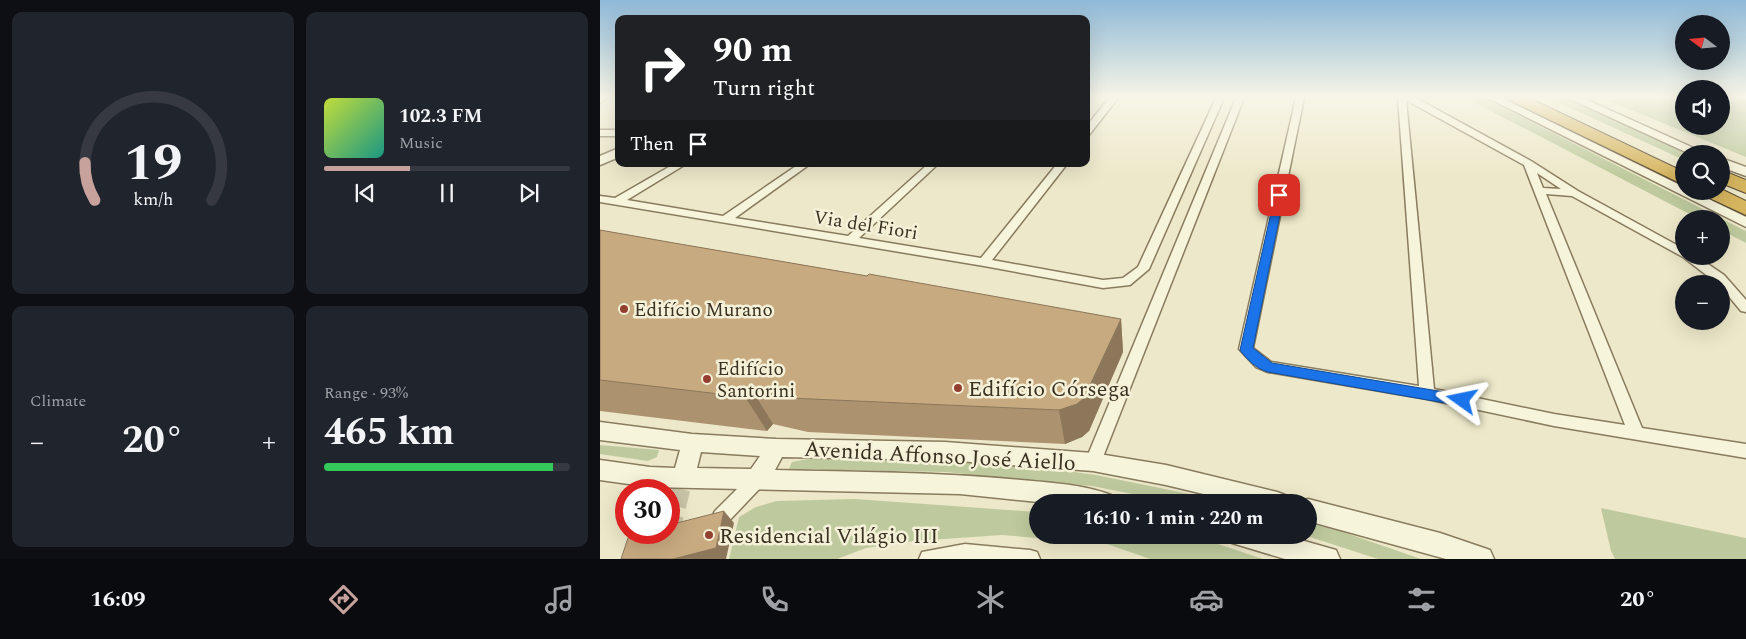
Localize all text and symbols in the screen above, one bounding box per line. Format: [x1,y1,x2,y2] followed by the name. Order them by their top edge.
[1675,15,1730,70] north arrow
[1675,15,1730,330] map controls
[713,24,793,77] text: 90 m
[630,35,695,100] icon: right
[713,72,815,105] text: Turn right
[1675,80,1730,135] button: sound
[399,102,482,131] text: 102.3 FM
[124,124,182,203] text: 19
[630,130,674,159] text: Then
[684,130,712,158] icon: arrive
[399,131,443,155] text: Music
[1675,145,1730,200] button: search
[1258,174,1300,216] pin
[351,179,379,207] icon: previous
[433,179,461,207] icon: pause
[515,179,543,207] icon: next
[1265,181,1293,209] icon: arrive
[133,186,173,213] text: km/h
[811,203,920,248] street label: Via del Fiori
[1675,210,1730,265] button: +
[1675,275,1730,330] button: −
[634,296,773,325] place label: Edifício Murano
[618,303,630,315] marker: Edifício Murano
[717,355,795,406] place label: Edifício Santorini
[701,373,713,385] marker: Edifício Santorini
[968,373,1130,406] place label: Edifício Córsega
[1435,373,1487,425] position arrow
[324,381,408,405] text: Range · 93%
[952,382,964,394] marker: Edifício Córsega
[30,389,86,413] text: Climate
[324,404,455,462] text: 465 km
[122,412,184,470] text: 20°
[30,421,44,464] text: −
[262,421,276,464] text: +
[803,433,1077,480] street label: Avenida Affonso José Aiello
[615,479,680,544] speed limit sign: 30
[1083,504,1263,533] text: 16:10 · 1 min · 220 m
[719,520,939,553] place label: Residencial Világio III
[703,529,715,541] marker: Residencial Világio III
[326,582,361,617] icon: directions
[542,582,577,617] icon: music
[757,582,792,617] icon: phone
[973,582,1008,617] icon: climate
[1189,582,1224,617] icon: car
[1404,582,1439,617] icon: filters
[90,583,146,616] text: 16:09
[1620,583,1656,616] text: 20°

